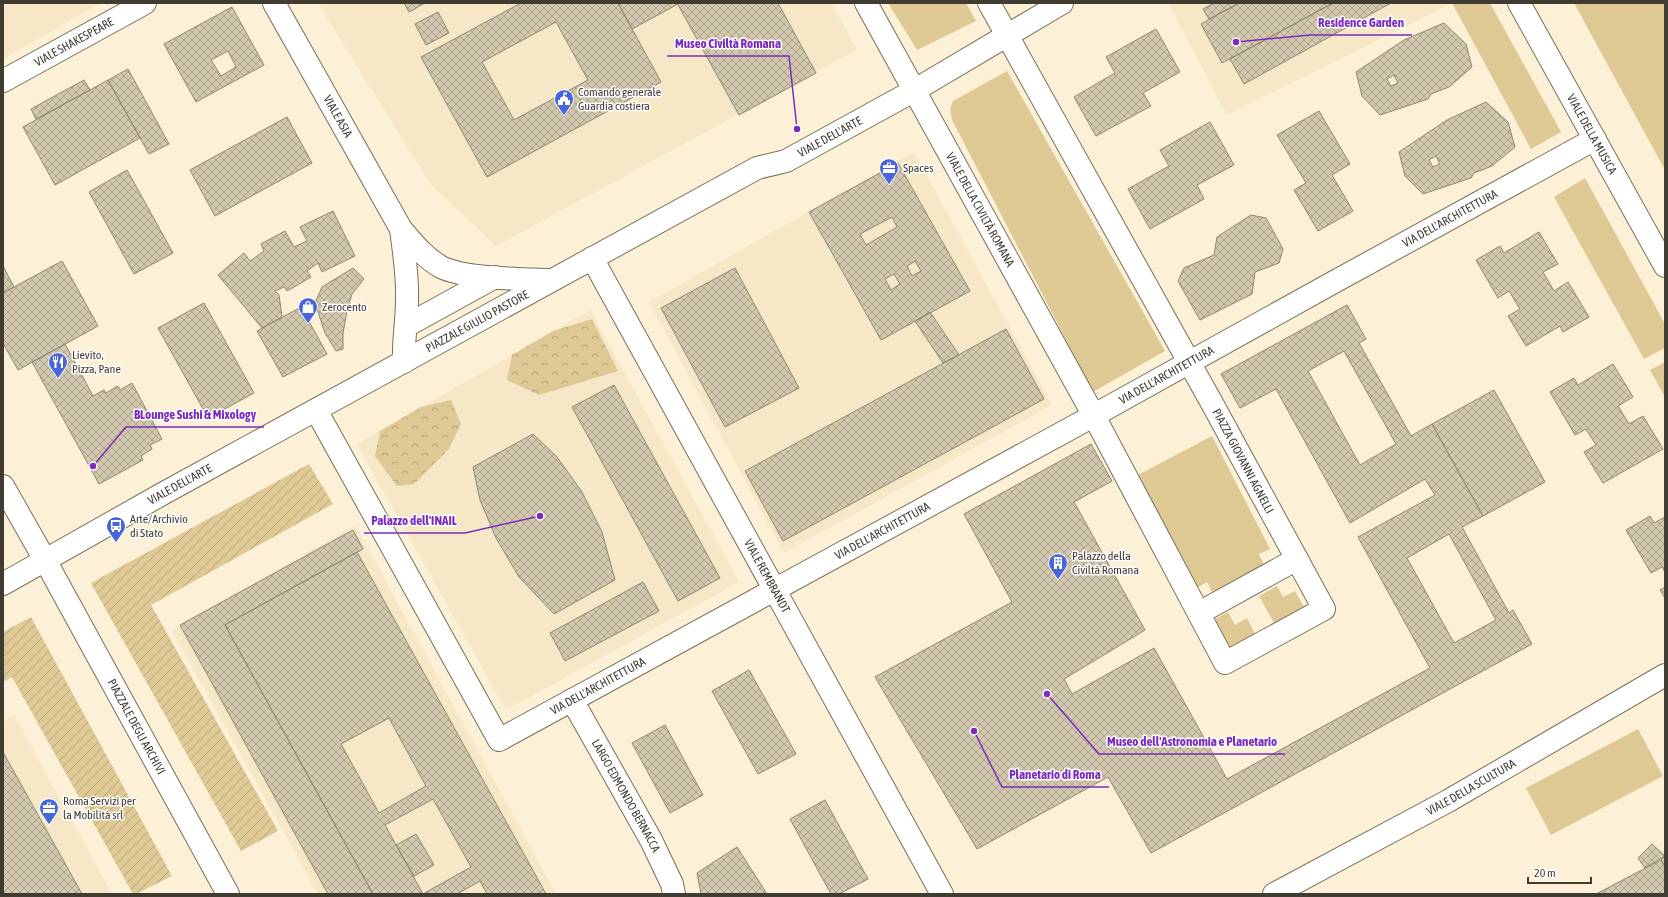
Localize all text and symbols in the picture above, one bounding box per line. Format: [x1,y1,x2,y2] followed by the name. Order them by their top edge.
[1310,10,1412,35] callout: Residence Garden
[32,15,116,69] street label: VIALE SHAKESPEARE
[1318,15,1404,30] text: Residence Garden
[667,31,789,56] callout: Museo Civiltà Romana
[675,36,781,51] text: Museo Civiltà Romana
[578,85,661,113] place label: Comando generale Guardia costiera
[553,88,575,116] public building icon: Comando generale Guardia costiera
[1564,92,1620,177] street label: VIALE DELLA MUSICA
[320,93,355,140] street label: VIALE ASIA
[795,114,864,160] street label: VIALE DELL'ARTE
[943,150,1017,269] street label: VIALE DELLA CIVILTÀ ROMANA
[878,157,900,185] office icon: Spaces
[903,161,933,175] place label: Spaces
[1400,187,1500,250] street label: VIA DELL'ARCHITETTURA
[423,288,531,355] street label: PIAZZALE GIULIO PASTORE
[297,296,319,324] shop icon: Zerocento
[322,300,367,314] place label: Zerocento
[1117,343,1216,407] street label: VIA DELL'ARCHITETTURA
[72,348,121,376] place label: Lievito, Pizza, Pane
[47,351,69,379] restaurant icon: Lievito, Pizza, Pane
[126,402,264,427] callout: BLounge Sushi & Mixology
[1209,406,1277,516] street label: PIAZZA GIOVANNI AGNELLI
[134,407,257,422] text: BLounge Sushi & Mixology
[145,461,214,508] street label: VIALE DELL'ARTE
[832,499,932,563] street label: VIA DELL'ARCHITETTURA
[364,508,465,533] callout: Palazzo dell'INAIL
[130,512,188,540] place label: Arte/Archivio di Stato
[371,513,457,528] text: Palazzo dell'INAIL
[105,515,127,543] bus stop icon: Arte/Archivio di Stato
[741,537,793,616] street label: VIALE REMBRANDT
[1072,549,1139,577] place label: Palazzo della Civiltà Romana
[1047,552,1069,580] building icon: Palazzo della Civiltà Romana
[548,654,648,718] street label: VIA DELL'ARCHITETTURA
[105,676,168,777] street label: PIAZZALE DEGLI ARCHIVI
[1099,729,1285,754] callout: Museo dell'Astronomia e Planetario
[1107,734,1277,749] text: Museo dell'Astronomia e Planetario
[589,737,663,855] street label: LARGO EDMONDO BERNACCA
[1424,756,1518,818] street label: VIALE DELLA SCULTURA
[1002,762,1109,787] callout: Planetario di Roma
[1009,767,1101,782] text: Planetario di Roma
[63,794,136,822] place label: Roma Servizi per la Mobilità srl
[38,797,60,825] office icon: Roma Servizi per la Mobilità srl
[1528,859,1591,885] scale bar
[1534,866,1556,880] text: 20 m

